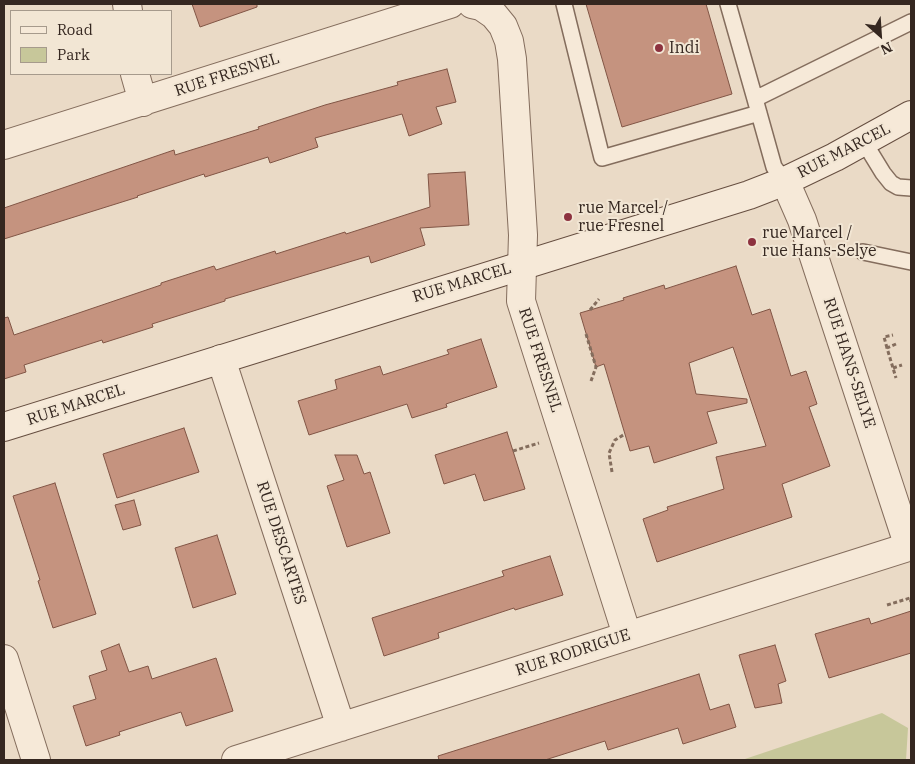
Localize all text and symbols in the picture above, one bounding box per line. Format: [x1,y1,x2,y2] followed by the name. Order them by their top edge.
[10,10,172,75] legend
[855,10,905,60] north arrow
[57,20,93,39] text: Road
[669,38,700,58] place label: Indi
[878,38,896,59] text: N
[653,42,665,54] marker: Indi
[57,45,90,64] text: Park
[172,49,282,101] street label: RUE FRESNEL
[794,119,894,183] street label: RUE MARCEL
[578,198,668,236] place label: rue Marcel / rue Fresnel
[562,211,574,223] marker: rue Marcel / rue Fresnel
[762,223,877,261] place label: rue Marcel / rue Hans-Selye
[746,236,758,248] marker: rue Marcel / rue Hans-Selye
[410,259,514,307] street label: RUE MARCEL
[819,295,879,431] street label: RUE HANS-SELYE
[514,305,566,415] street label: RUE FRESNEL
[25,380,127,430] street label: RUE MARCEL
[252,479,310,607] street label: RUE DESCARTES
[513,625,633,681] street label: RUE RODRIGUE

